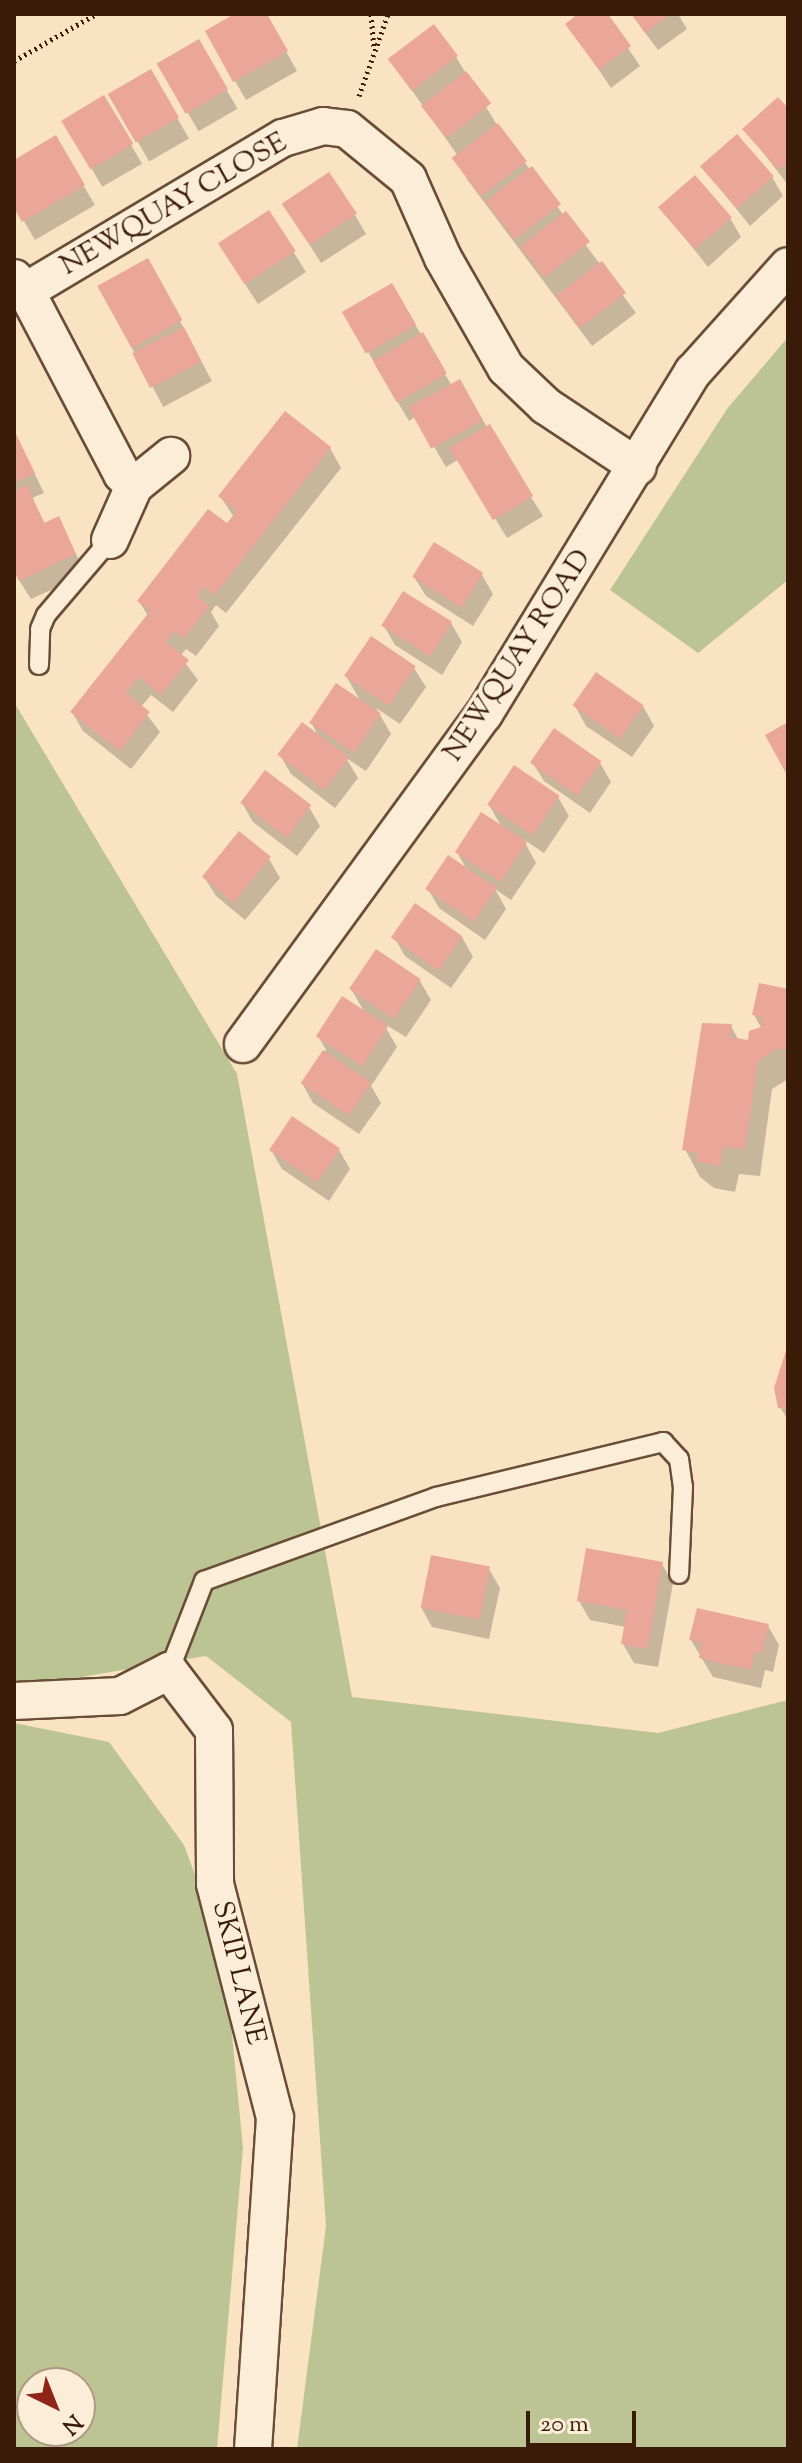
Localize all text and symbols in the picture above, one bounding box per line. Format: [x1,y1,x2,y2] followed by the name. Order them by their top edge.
[55,126,293,284] street label: NEWQUAY CLOSE
[437,544,599,768] street label: NEWQUAY ROAD
[204,1898,272,2048] street label: SKIP LANE
[16,2367,96,2447] north arrow
[530,2395,640,2445] scale bar
[54,2405,88,2441] text: N
[540,2408,589,2442] text: 20 m

